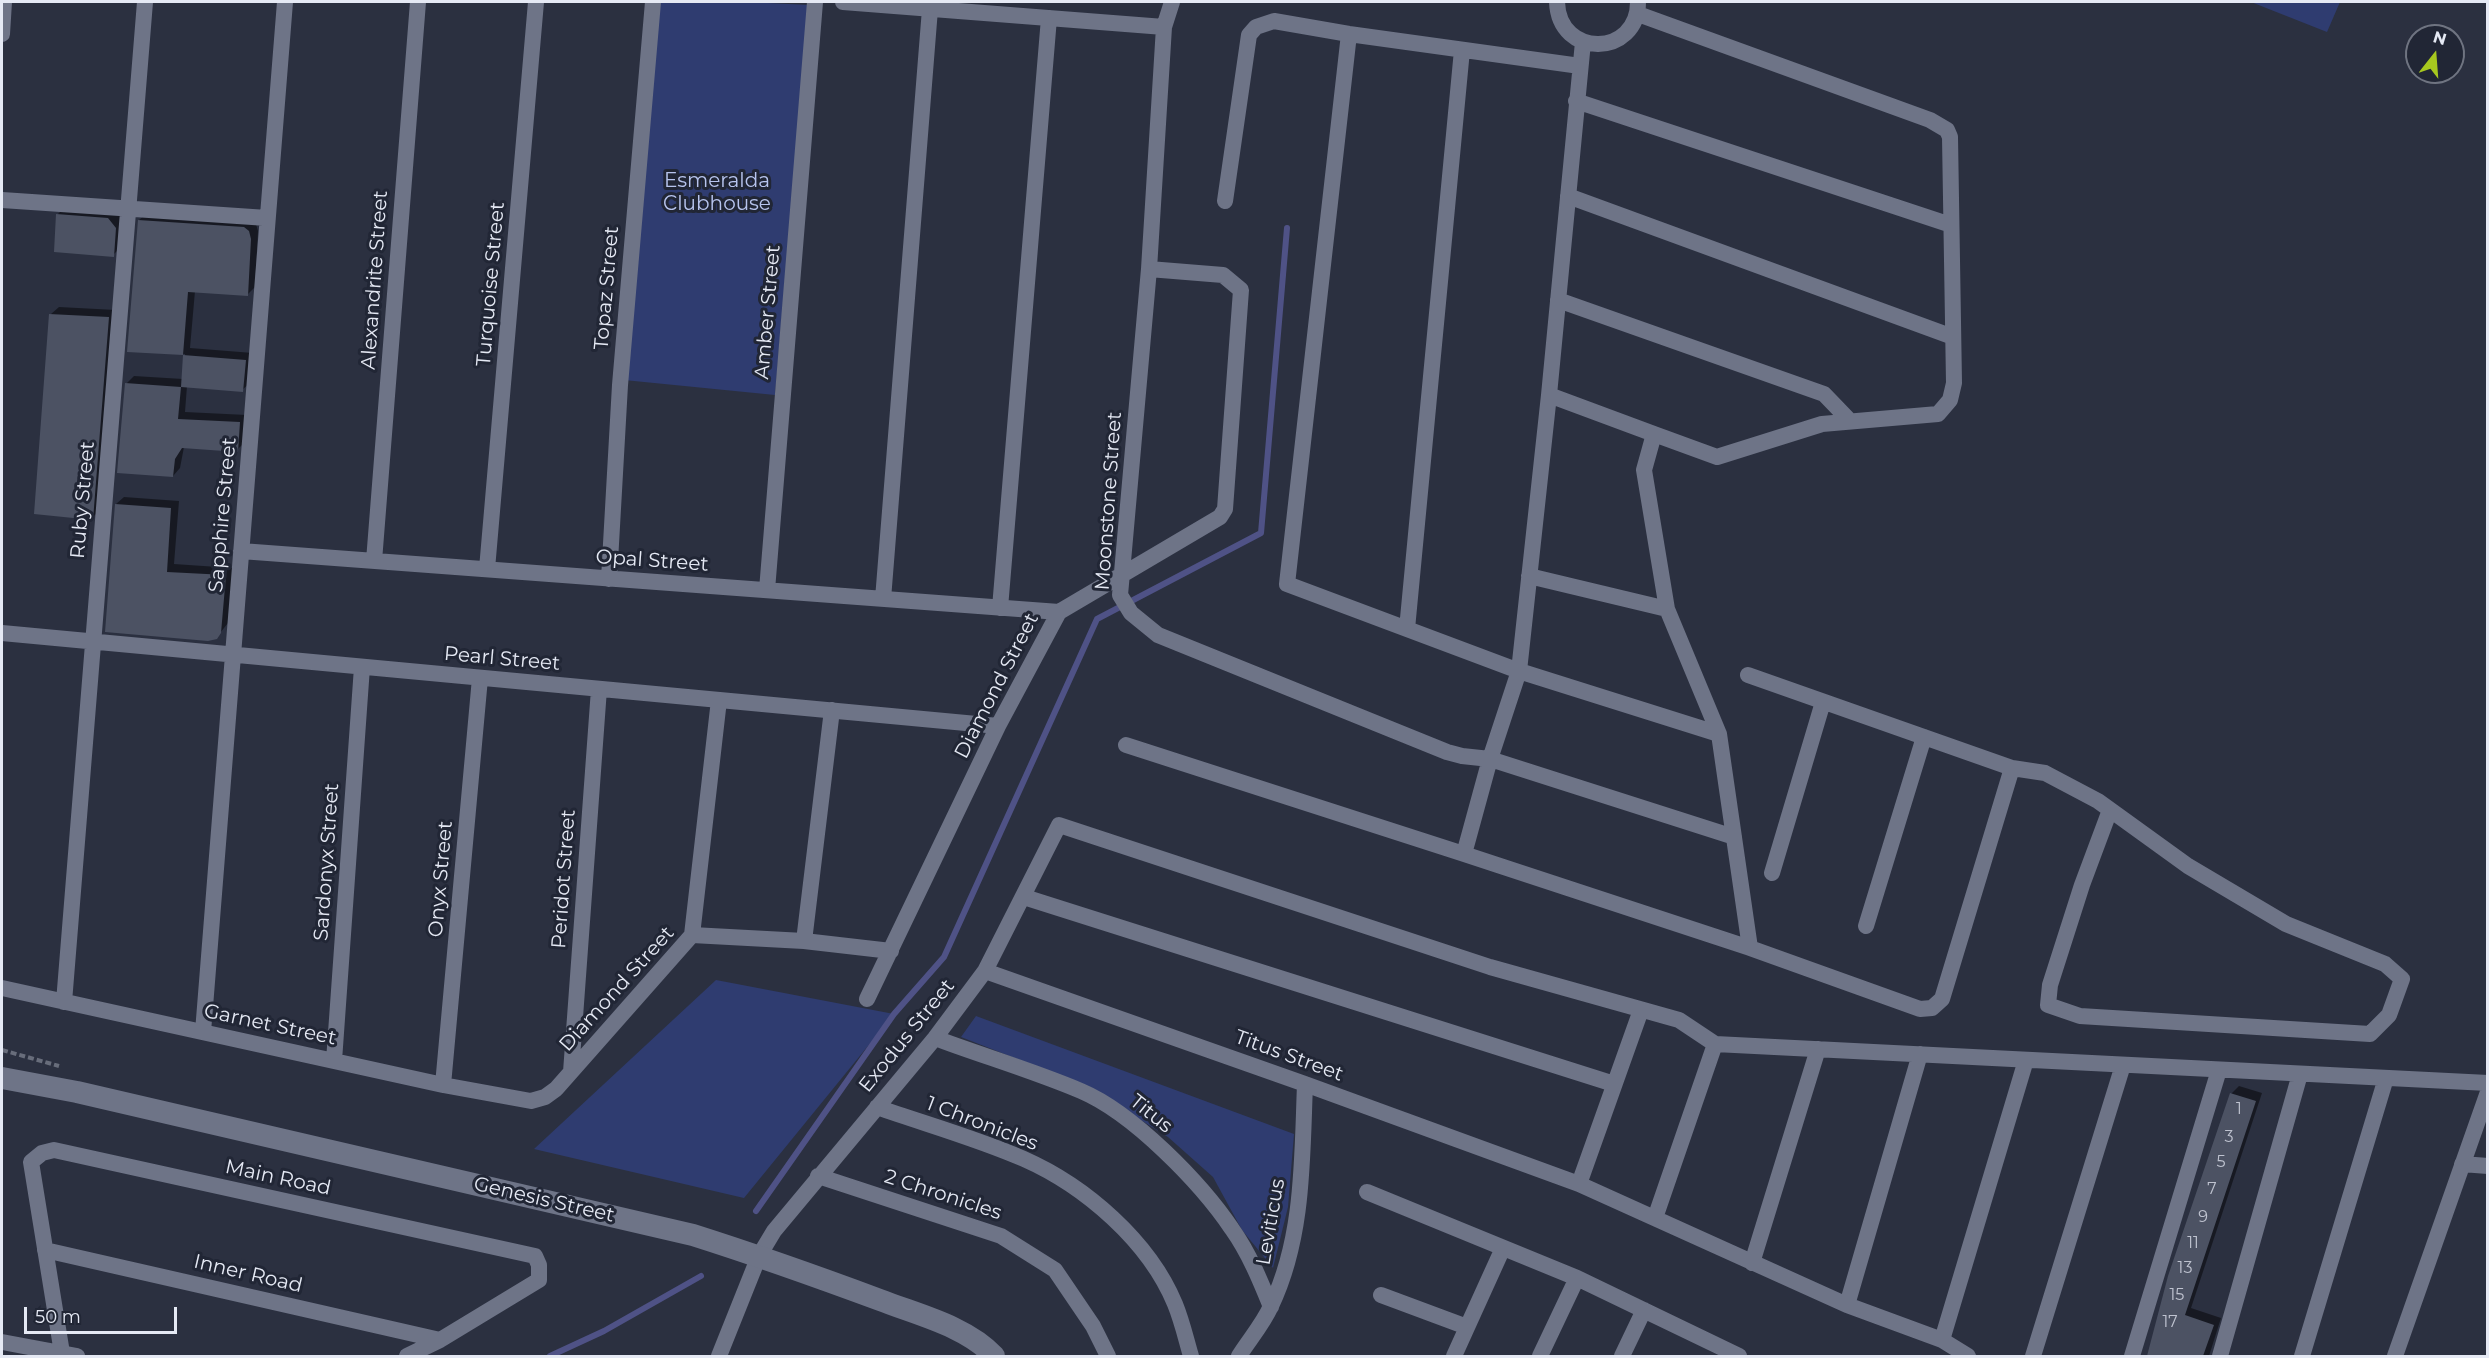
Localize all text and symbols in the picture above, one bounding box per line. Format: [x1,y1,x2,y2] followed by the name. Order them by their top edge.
[2405,24,2465,84] north arrow
[2431,27,2449,49] text: N
[663,169,771,216] park label: Esmeralda Clubhouse
[357,190,393,370] street label: Alexandrite Street
[472,201,510,367] street label: Turquoise Street
[590,225,624,351] street label: Topaz Street
[750,244,786,380] street label: Amber Street
[1091,411,1127,591] street label: Moonstone Street
[204,436,242,594] street label: Sapphire Street
[66,440,100,560] street label: Ruby Street
[595,545,709,577] street label: Opal Street
[950,609,1044,763] street label: Diamond Street
[443,642,561,676] street label: Pearl Street
[310,782,344,942] street label: Sardonyx Street
[547,809,581,949] street label: Peridot Street
[424,820,458,938] street label: Onyx Street
[554,921,680,1057] street label: Diamond Street
[854,975,960,1097] street label: Exodus Street
[202,999,338,1051] street label: Garnet Street
[1231,1025,1347,1087] street label: Titus Street
[1125,1090,1177,1138] street label: Titus
[923,1092,1041,1156] street label: 1 Chronicles
[2236,1099,2242,1119] house number: 1
[2224,1127,2234,1147] house number: 3
[2216,1152,2226,1172] house number: 5
[223,1155,333,1201] street label: Main Road
[881,1165,1005,1225] street label: 2 Chronicles
[471,1172,617,1228] street label: Genesis Street
[1252,1177,1290,1267] street label: Leviticus
[2207,1179,2217,1199] house number: 7
[2198,1207,2208,1227] house number: 9
[2187,1233,2199,1253] house number: 11
[191,1250,305,1298] street label: Inner Road
[2178,1258,2192,1278] house number: 13
[2170,1285,2184,1305] house number: 15
[27,1295,180,1333] scale bar
[35,1306,81,1328] text: 50 m
[2162,1312,2178,1332] house number: 17

